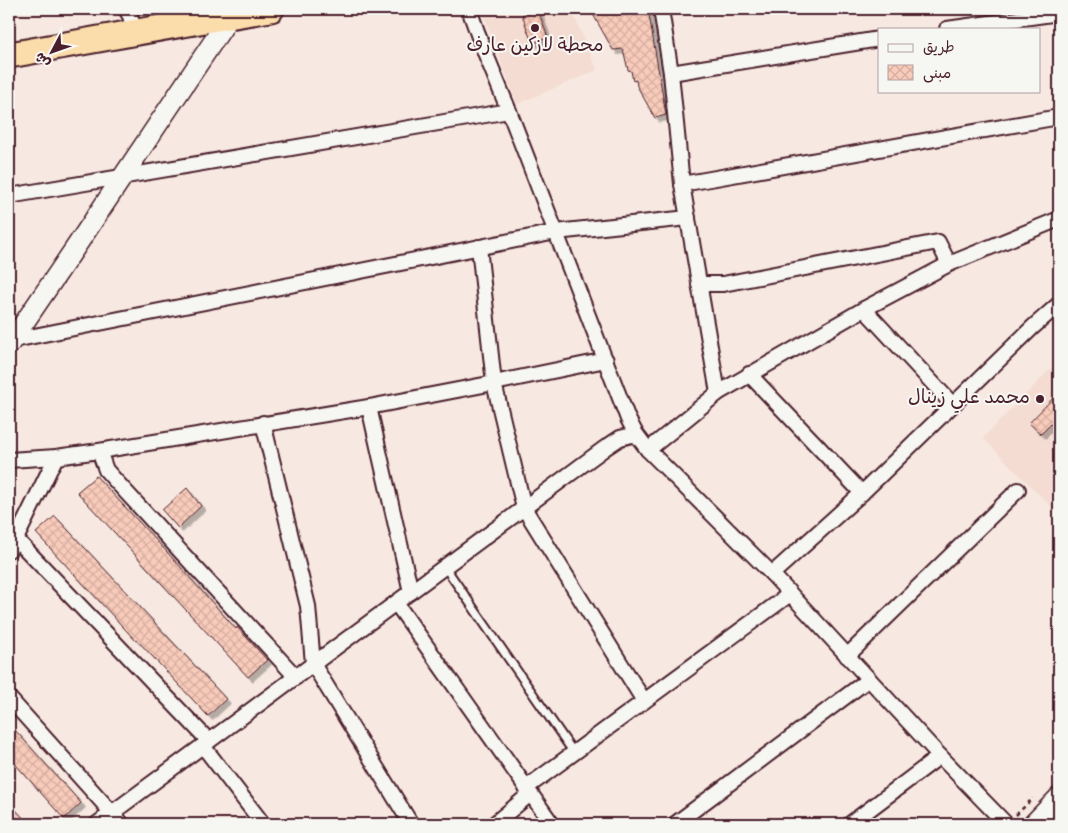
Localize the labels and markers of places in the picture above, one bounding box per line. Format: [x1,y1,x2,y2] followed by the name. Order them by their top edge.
[529,22,541,34] marker: محطة لازكين عارف
[466,36,604,59] place label: محطة لازكين عارف
[908,388,1030,413] place label: محمد علي زينال
[1034,393,1046,405] marker: محمد علي زينال

